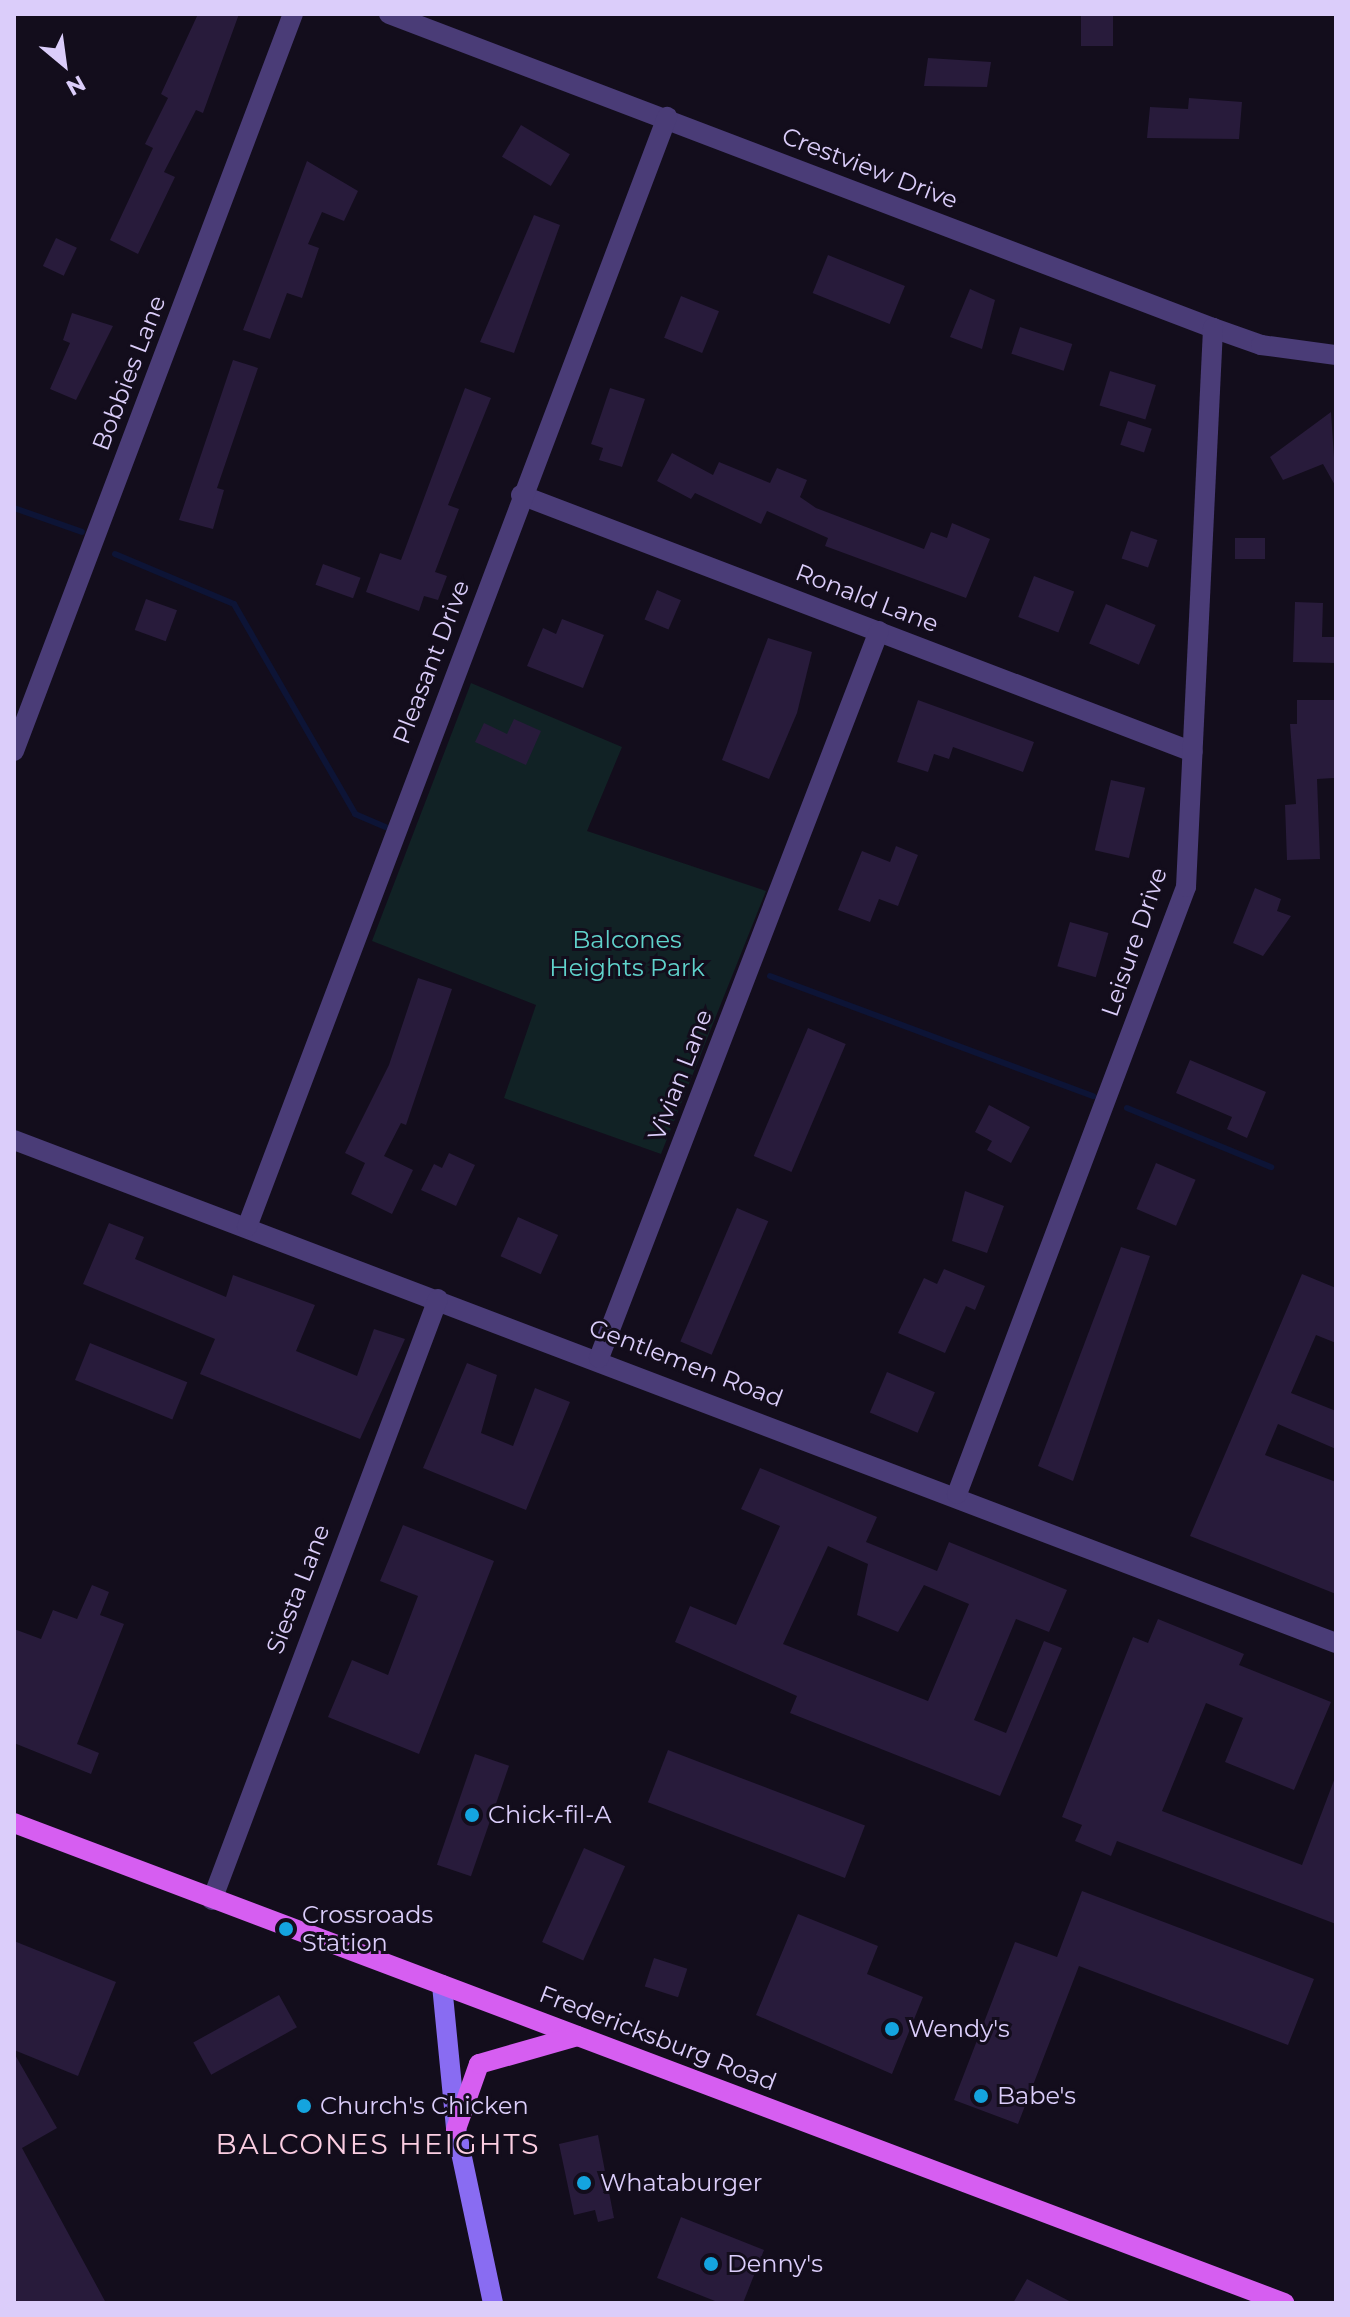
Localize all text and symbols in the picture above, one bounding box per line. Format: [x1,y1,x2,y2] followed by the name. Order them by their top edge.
[24,24,104,104] north arrow
[62,69,90,102] text: N
[778,121,962,215] street label: Crestview Drive
[86,291,172,455] street label: Bobbies Lane
[791,558,943,638] street label: Ronald Lane
[387,576,475,748] street label: Pleasant Drive
[1095,864,1173,1020] street label: Leisure Drive
[549,926,705,982] park label: Balcones Heights Park
[642,1005,718,1145] street label: Vivian Lane
[585,1313,787,1413] street label: Gentlemen Road
[260,1520,336,1658] street label: Siesta Lane
[488,1801,611,1829] place label: Chick-fil-A
[463,1806,481,1824] marker: Chick-fil-A
[302,1901,433,1957] place label: Crossroads Station
[277,1920,295,1938] marker: Crossroads Station
[535,1979,781,2097] street label: Fredericksburg Road
[908,2015,1010,2043] place label: Wendy's
[883,2020,901,2038] marker: Wendy's
[997,2082,1076,2110] place label: Babe's
[972,2087,990,2105] marker: Babe's
[320,2092,529,2120] place label: Church's Chicken
[295,2097,313,2115] marker: Church's Chicken
[216,2127,540,2161] district label: BALCONES HEIGHTS
[600,2169,762,2197] place label: Whataburger
[575,2174,593,2192] marker: Whataburger
[727,2250,823,2278] place label: Denny's
[702,2255,720,2273] marker: Denny's

